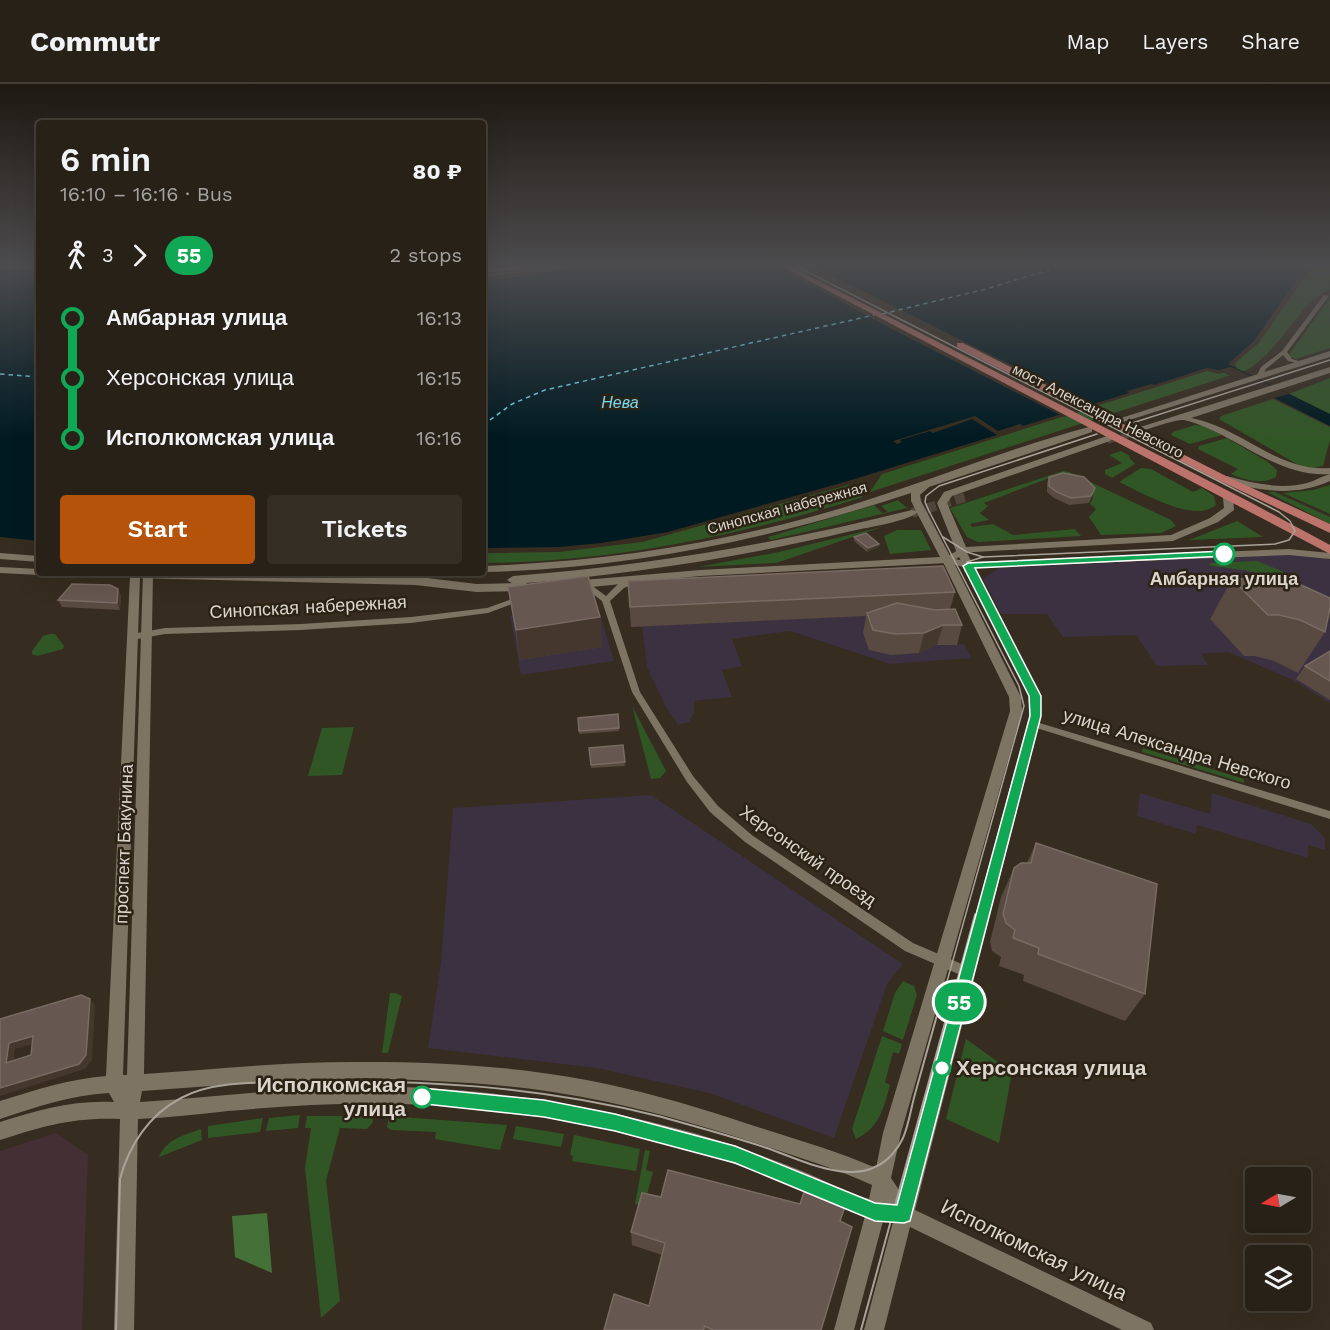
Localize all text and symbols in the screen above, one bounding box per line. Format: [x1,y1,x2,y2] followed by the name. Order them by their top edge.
[30,25,160,58] text: Commutr
[1066,29,1109,54] text: Map
[1142,29,1208,54] text: Layers
[1241,29,1300,54] text: Share
[60,140,151,179] text: 6 min
[413,159,462,184] text: 80 ₽
[60,182,233,206] text: 16:10 – 16:16 · Bus
[60,239,93,272] icon: walk
[123,239,156,272] icon: forward
[102,243,114,267] text: 3
[177,243,201,268] text: 55
[390,243,462,267] text: 2 stops
[106,305,287,330] text: Амбарная улица
[417,306,462,330] text: 16:13
[1009,360,1187,462] street label: мост Александра Невского
[106,365,294,390] text: Херсонская улица
[417,366,462,390] text: 16:15
[601,393,639,412] water label: Нева
[106,425,334,450] text: Исполкомская улица
[416,426,462,450] text: 16:16
[705,478,869,538] street label: Синопская набережная
[60,495,255,564] button: Start
[267,495,462,564] button: Tickets
[1213,543,1235,565] marker: Амбарная улица
[1150,568,1299,589] place label: Амбарная улица
[209,591,407,622] street label: Синопская набережная
[1061,704,1294,793] street label: улица Александра Невского
[110,763,137,924] street label: проспект Бакунина
[736,801,881,911] street label: Херсонский проезд
[932,982,986,1022] line badge: 55
[947,990,971,1015] text: 55
[956,1055,1147,1080] place label: Херсонская улица
[933,1059,951,1077] marker: Херсонская улица
[257,1072,406,1121] place label: Исполкомская улица
[411,1086,433,1108] marker: Исполкомская улица
[1245,1167,1311,1233] north arrow
[1245,1167,1311,1311] map controls
[937,1194,1132,1306] street label: Исполкомская улица
[1245,1245,1311,1311] button: layers

